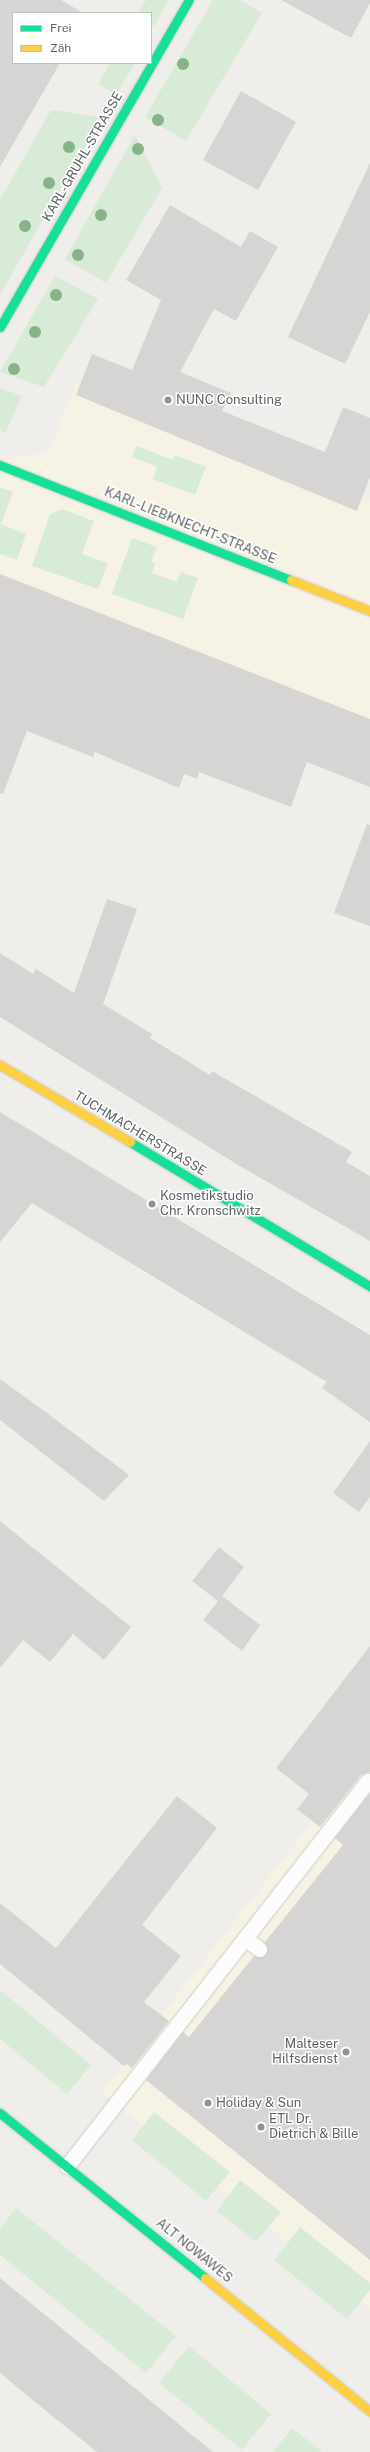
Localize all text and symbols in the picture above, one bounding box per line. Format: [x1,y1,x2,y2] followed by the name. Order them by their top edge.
[12,12,152,64] legend
[50,21,72,35] text: Frei
[50,41,71,55] text: Zäh
[40,89,126,225] street label: KARL-GRUHL-STRASSE
[176,392,282,408] place label: NUNC Consulting
[163,395,173,405] marker: NUNC Consulting
[102,484,278,568] street label: KARL-LIEBKNECHT-STRASSE
[71,1088,209,1180] street label: TUCHMACHERSTRASSE
[160,1189,261,1220] place label: Kosmetikstudio Chr. Kronschwitz
[147,1199,157,1209] marker: Kosmetikstudio Chr. Kronschwitz
[272,2037,338,2068] place label: Malteser Hilfsdienst
[341,2047,351,2057] marker: Malteser Hilfsdienst
[216,2095,301,2111] place label: Holiday & Sun
[203,2098,213,2108] marker: Holiday & Sun
[269,2112,358,2143] place label: ETL Dr. Dietrich & Bille
[256,2122,266,2132] marker: ETL Dr. Dietrich & Bille
[153,2216,235,2286] street label: ALT NOWAWES

